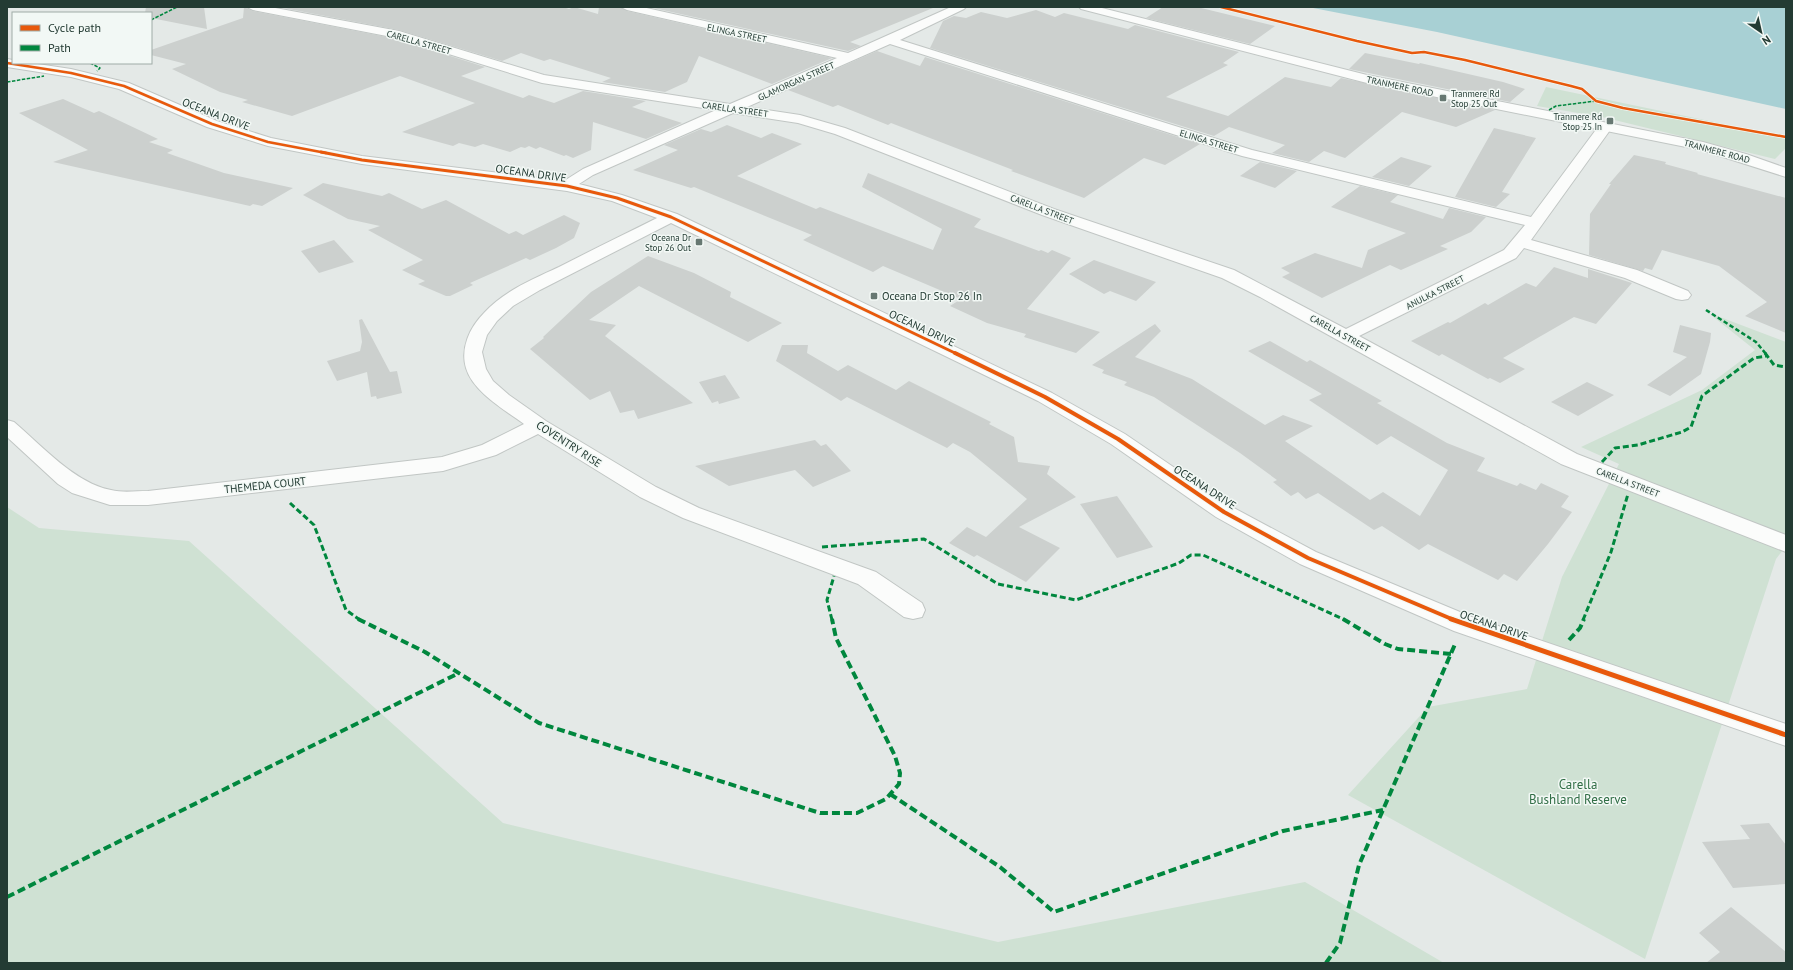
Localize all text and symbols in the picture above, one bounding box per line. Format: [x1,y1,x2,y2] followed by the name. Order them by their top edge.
[12,12,152,64] legend
[1741,12,1781,52] north arrow
[48,20,101,35] text: Cycle path
[706,21,768,45] street label: ELINGA STREET
[385,28,453,56] street label: CARELLA STREET
[1760,32,1774,48] text: N
[48,40,71,55] text: Path
[756,59,836,103] street label: GLAMORGAN STREET
[1366,74,1435,98] street label: TRANMERE ROAD
[1451,88,1500,109] place label: Tranmere Rd Stop 25 Out
[1438,93,1448,103] marker: Tranmere Rd Stop 25 Out
[180,95,252,133] street label: OCEANA DRIVE
[701,99,769,119] street label: CARELLA STREET
[1553,111,1602,132] place label: Tranmere Rd Stop 25 In
[1605,116,1615,126] marker: Tranmere Rd Stop 25 In
[1178,127,1240,155] street label: ELINGA STREET
[1683,137,1751,165] street label: TRANMERE ROAD
[495,161,567,185] street label: OCEANA DRIVE
[1009,192,1075,226] street label: CARELLA STREET
[645,232,691,253] place label: Oceana Dr Stop 26 Out
[694,237,704,247] marker: Oceana Dr Stop 26 Out
[1404,273,1466,311] street label: ANULKA STREET
[882,289,982,303] place label: Oceana Dr Stop 26 In
[869,291,879,301] marker: Oceana Dr Stop 26 In
[887,307,957,350] street label: OCEANA DRIVE
[1308,312,1372,354] street label: CARELLA STREET
[534,418,604,470] street label: COVENTRY RISE
[1171,462,1239,512] street label: OCEANA DRIVE
[1595,465,1661,499] street label: CARELLA STREET
[223,474,307,496] street label: THEMEDA COURT
[1458,607,1530,643] street label: OCEANA DRIVE
[1529,776,1627,808] park label: Carella Bushland Reserve

